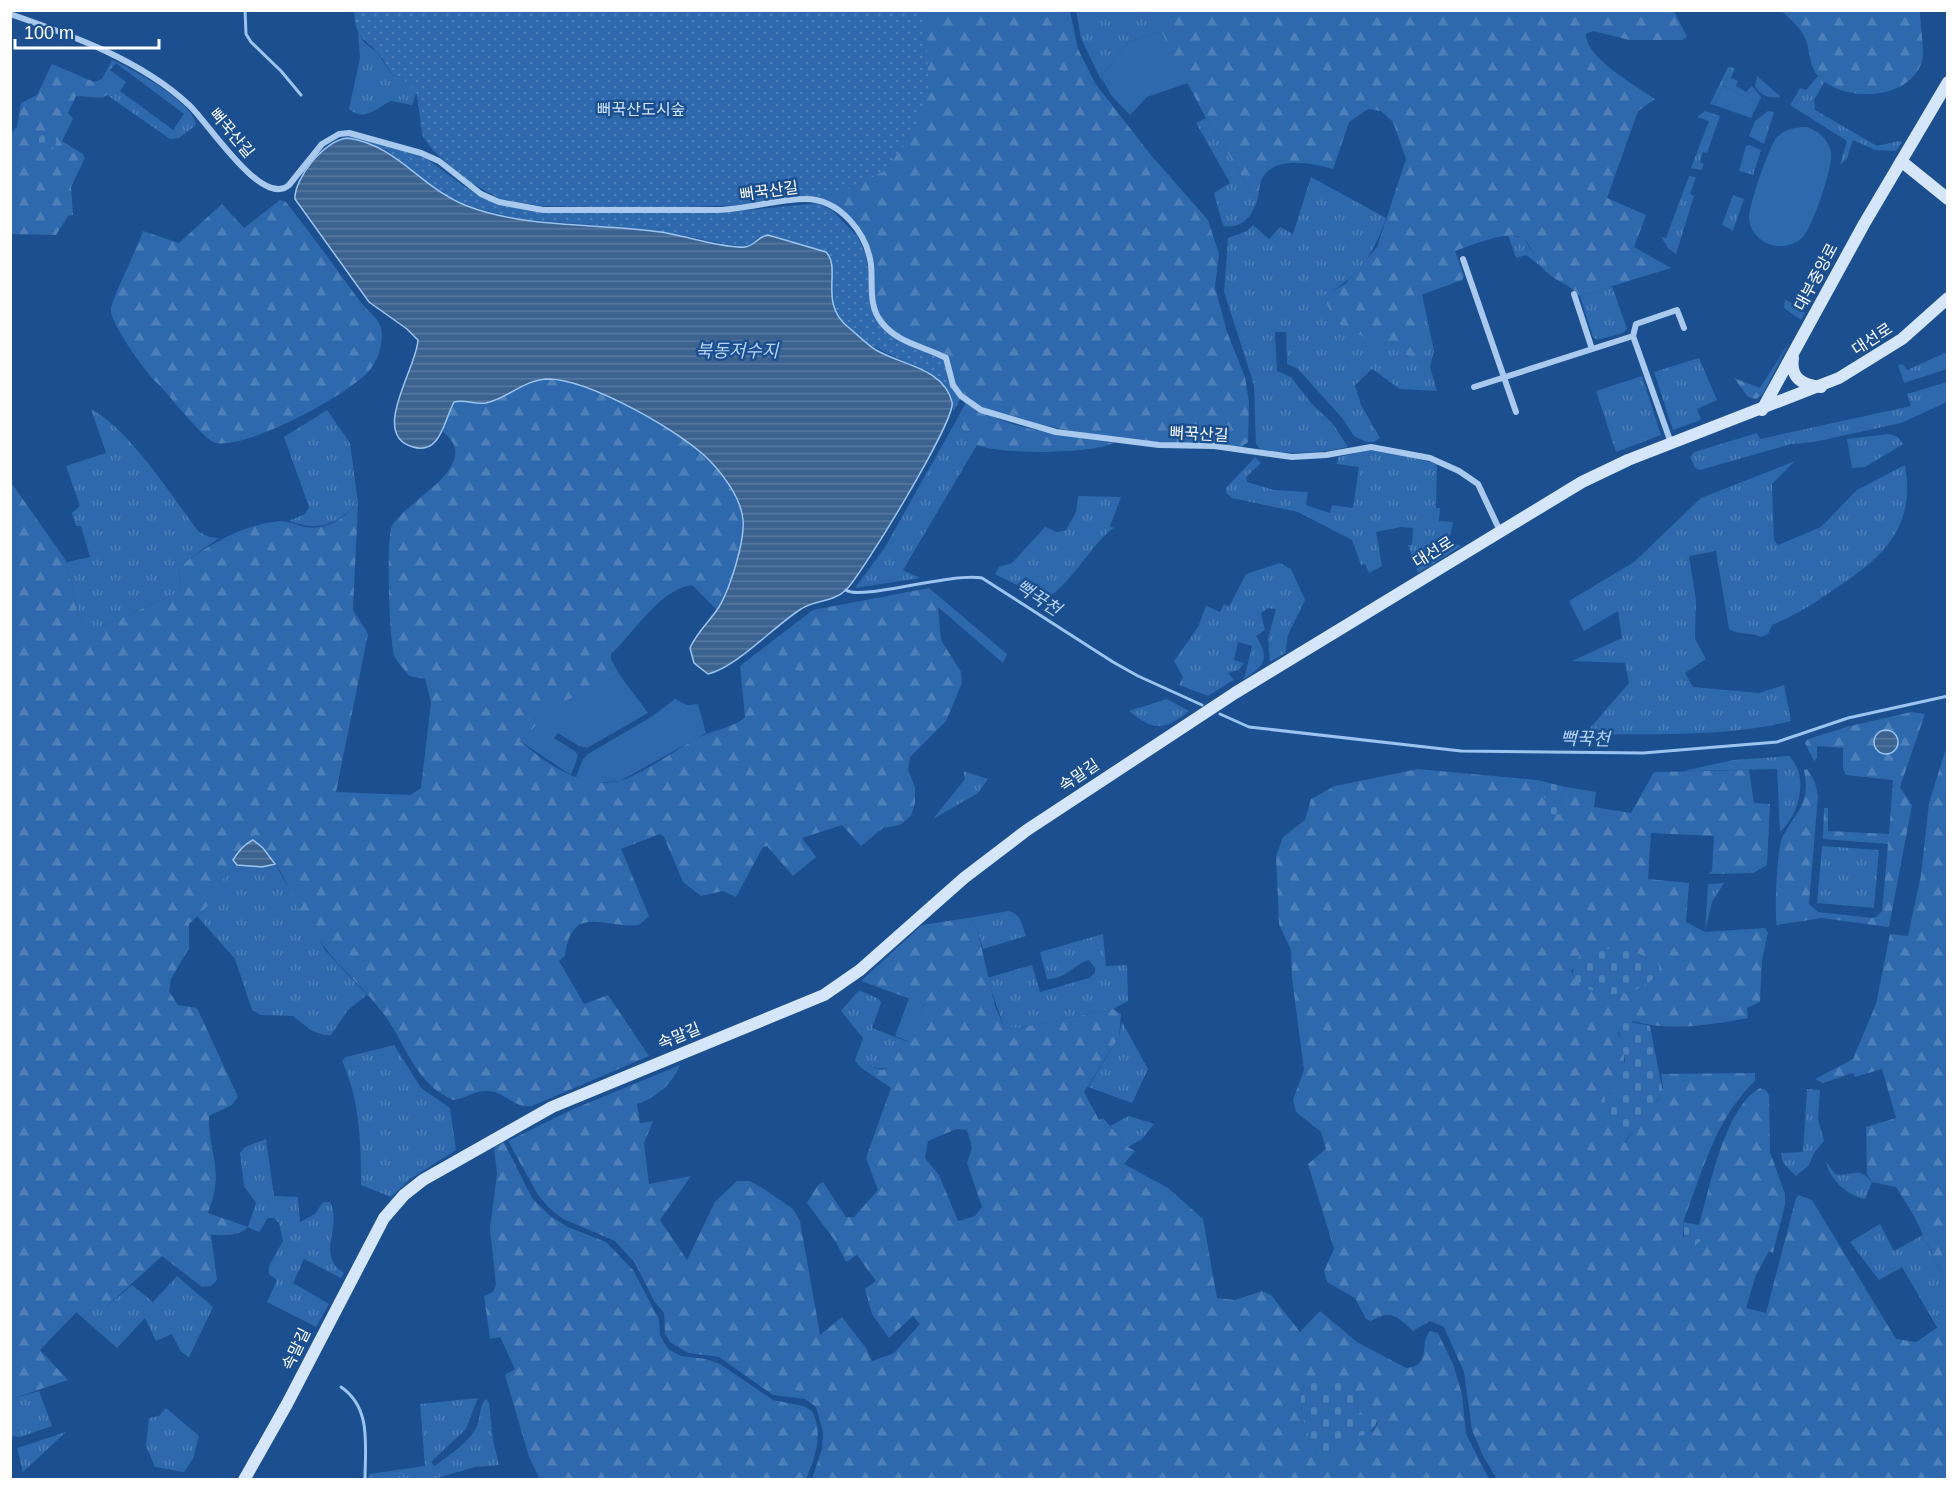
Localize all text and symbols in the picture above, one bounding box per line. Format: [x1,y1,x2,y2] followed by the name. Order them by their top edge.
[15,12,159,50] scale bar
[24,23,74,43] text: 100 m
[597,101,685,118] park label: 뻐꾹산도시숲
[207,105,257,161] street label: 뻐꾹산길
[739,178,799,204] street label: 뻐꾹산길
[1791,240,1841,313] street label: 대부중앙로
[1849,320,1895,358] street label: 대선로
[696,341,780,361] water label: 북동저수지
[1169,424,1229,444] street label: 뻐꾹산길
[1410,533,1456,571] street label: 대선로
[1012,576,1066,621] water label: 뻑꾹천
[1560,729,1612,749] water label: 뻑꾹천
[1056,756,1102,794] street label: 속말길
[655,1020,703,1052] street label: 속말길
[279,1325,313,1373] street label: 속말길

